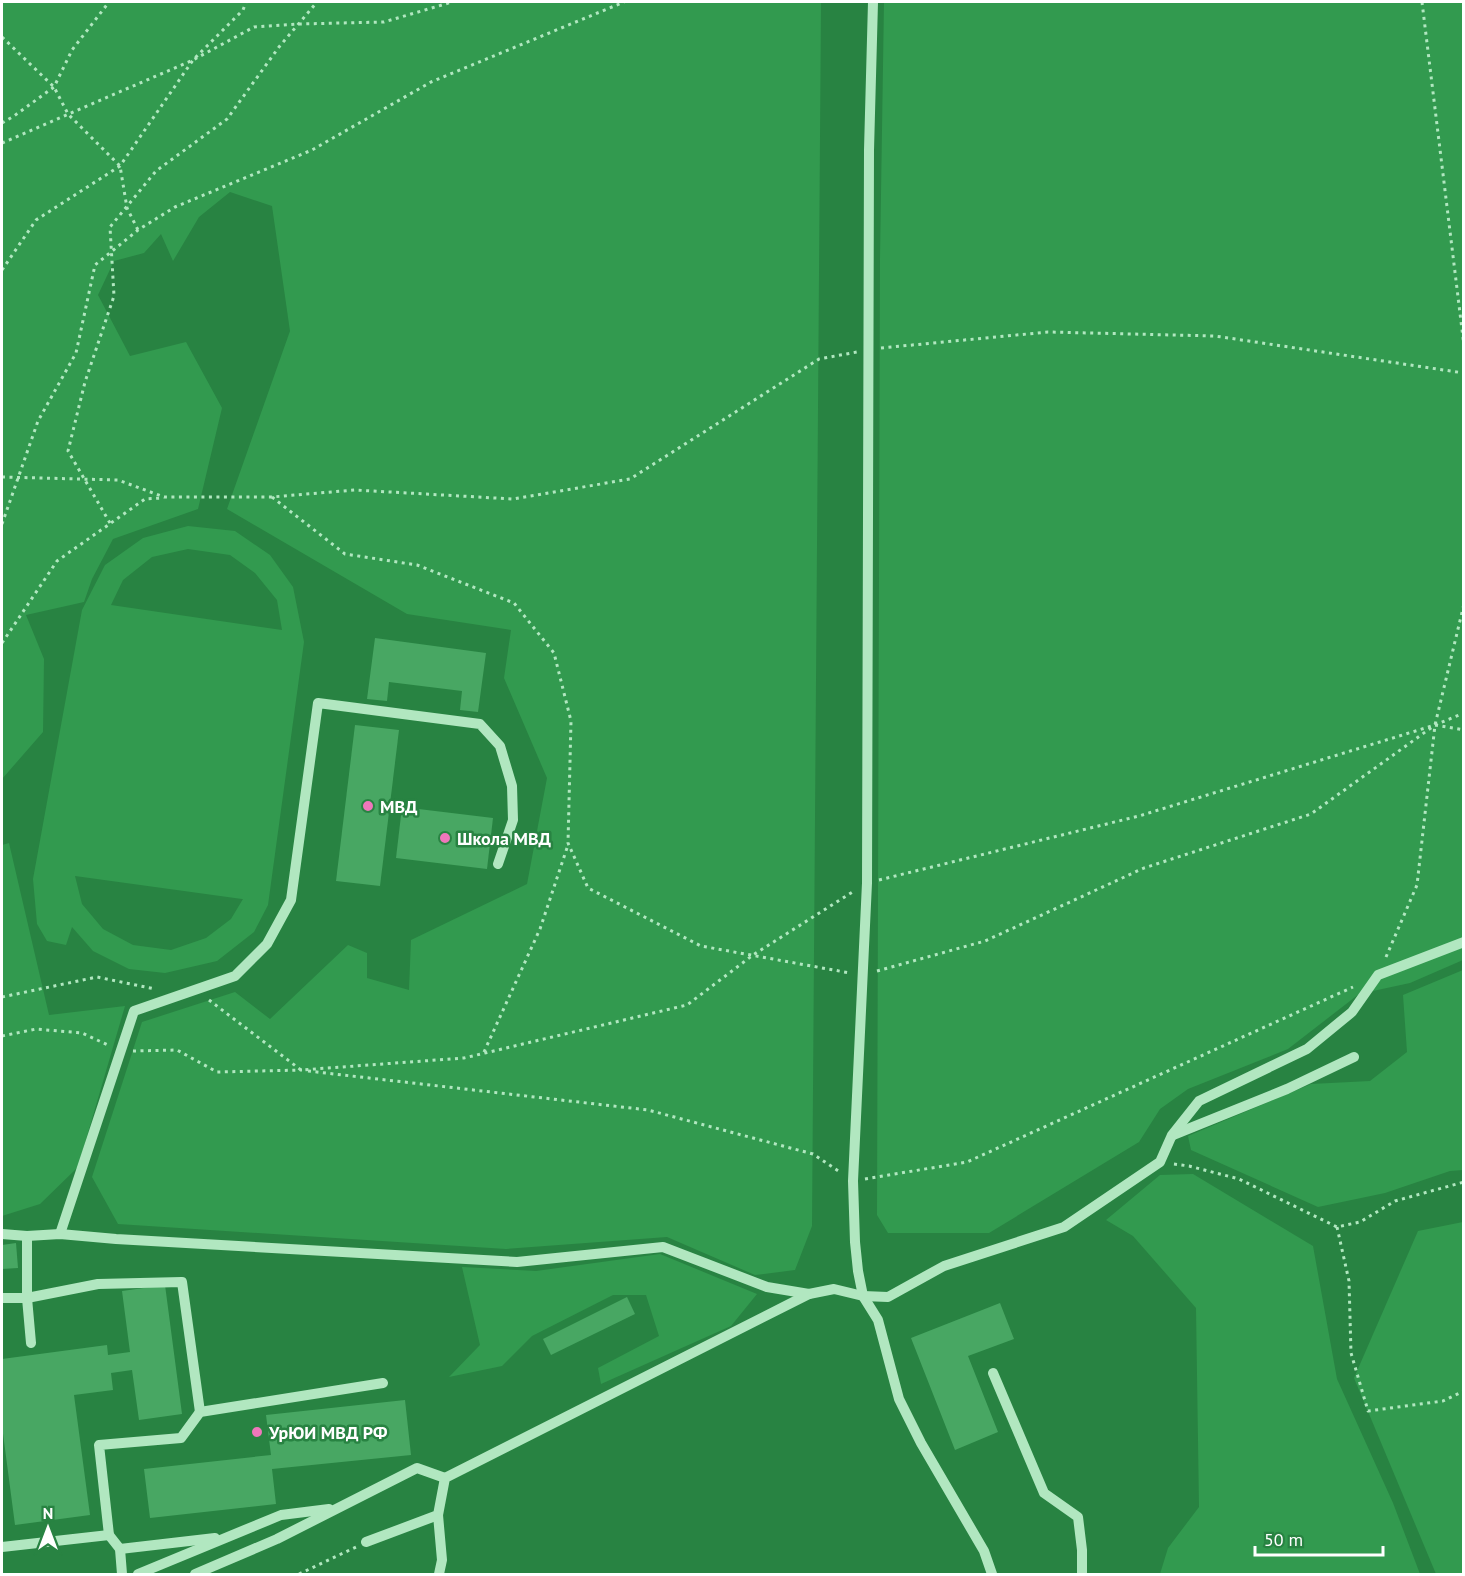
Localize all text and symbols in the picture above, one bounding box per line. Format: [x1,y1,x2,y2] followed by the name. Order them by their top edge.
[380,795,418,818] place label: МВД
[361,799,375,813] marker: МВД
[457,827,552,850] place label: Школа МВД
[438,831,452,845] marker: Школа МВД
[268,1421,387,1444] place label: УрЮИ МВД РФ
[250,1425,264,1439] marker: УрЮИ МВД РФ
[18,1498,78,1558] north arrow
[43,1503,53,1523] text: N
[1255,1519,1382,1557] scale bar
[1264,1528,1303,1551] text: 50 m

